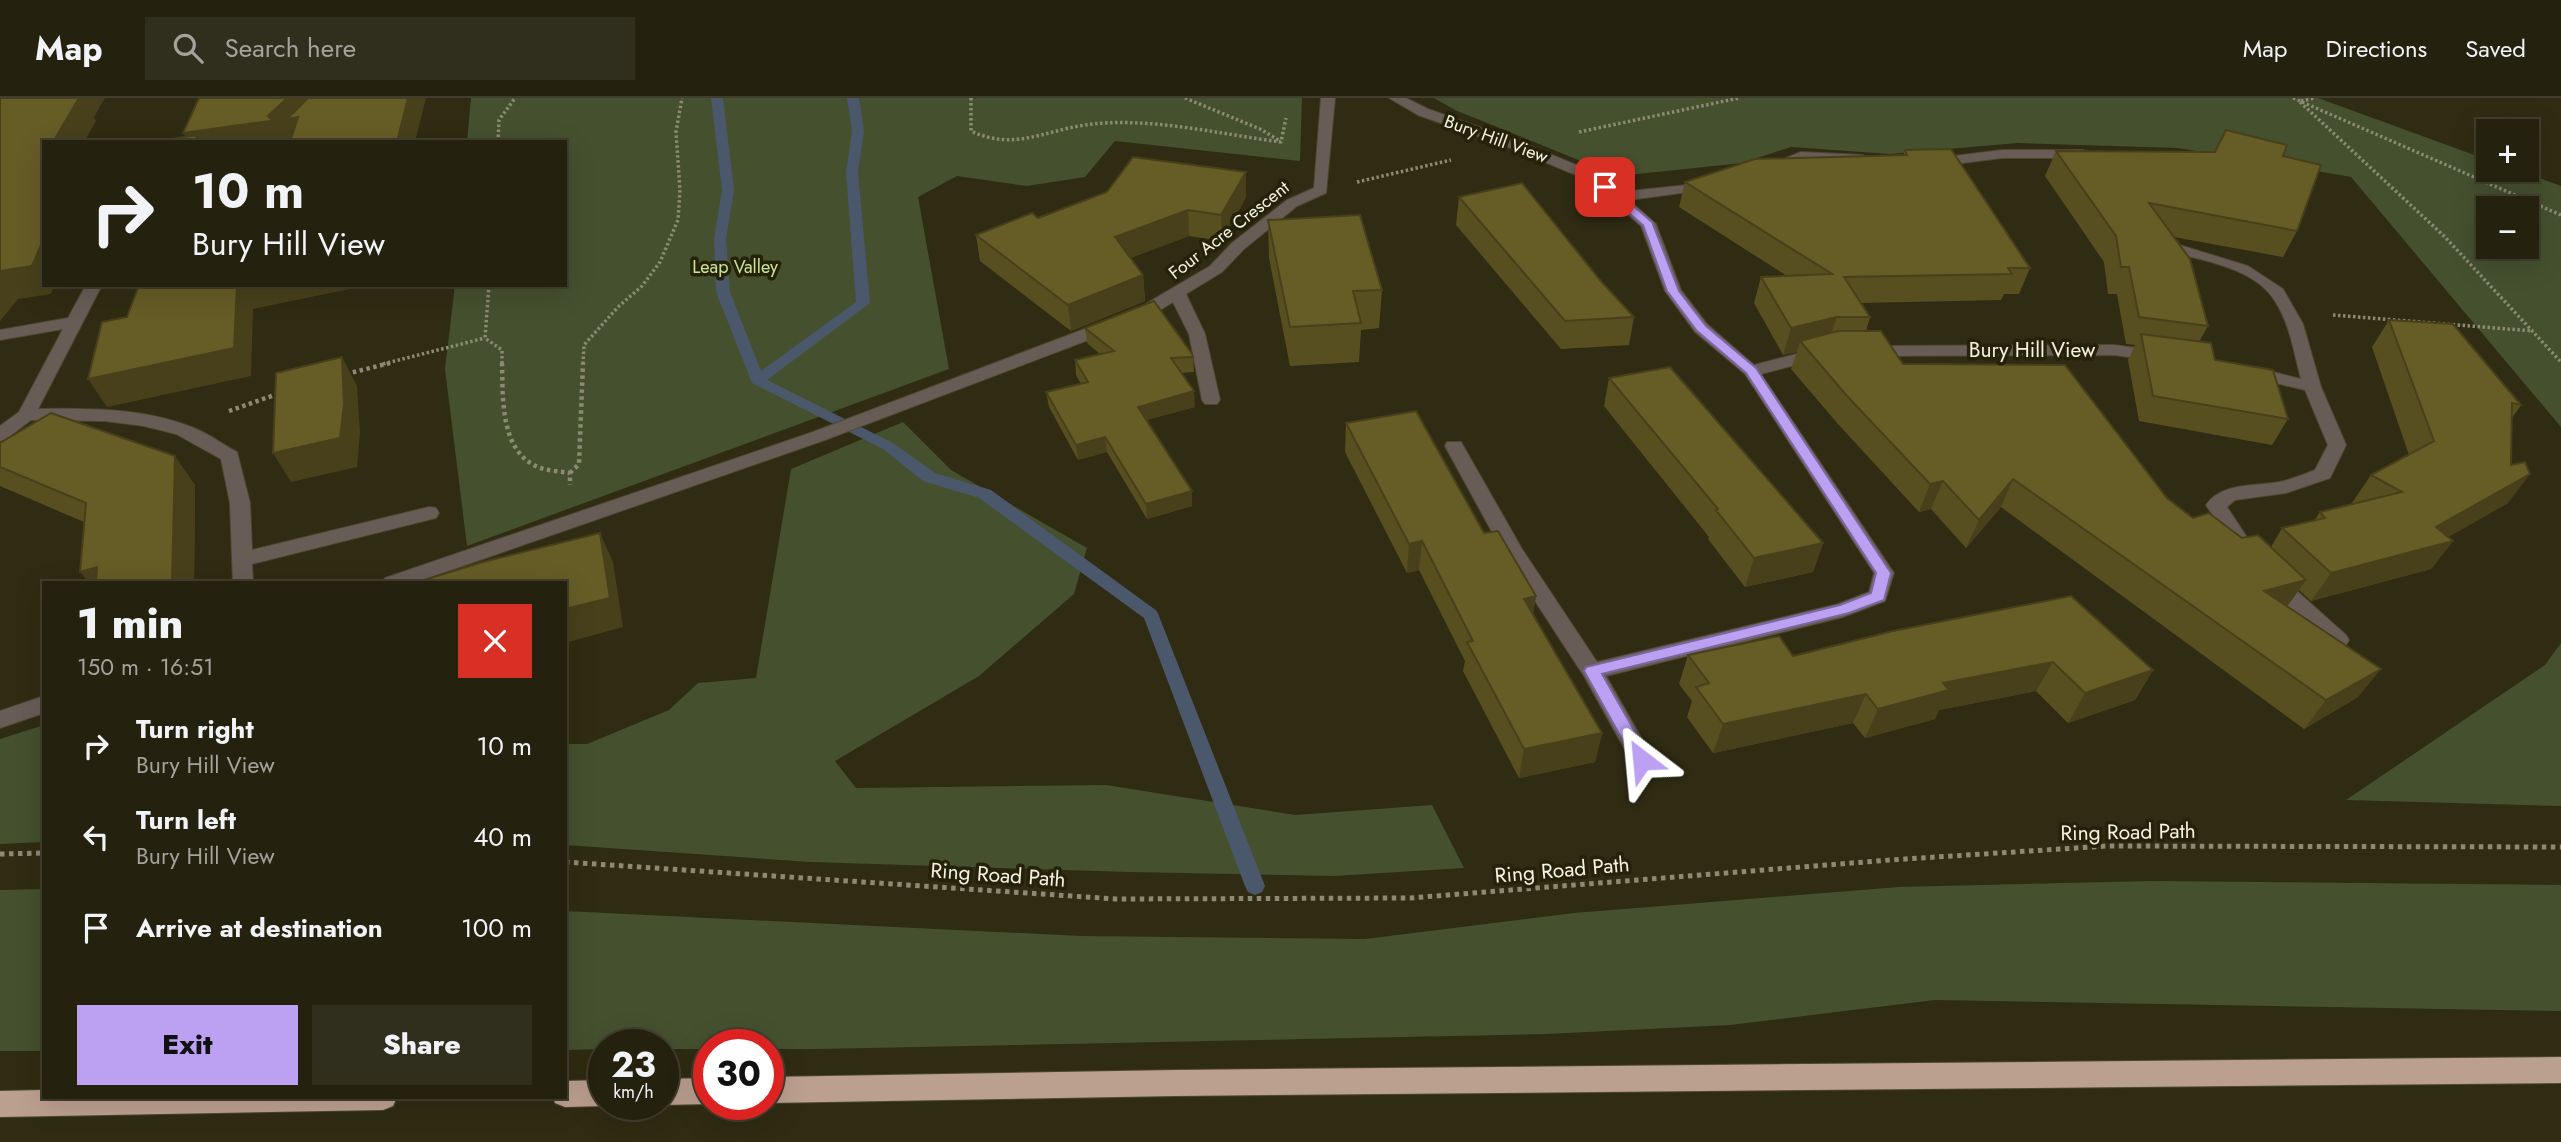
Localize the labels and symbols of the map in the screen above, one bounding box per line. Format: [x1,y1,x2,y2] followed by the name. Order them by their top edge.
[1441,108,1552,170] street label: Bury Hill View
[1575,157,1635,217] pin
[1163,174,1295,285] street label: Four Acre Crescent
[692,254,778,280] park label: Leap Valley
[1969,335,2096,365] street label: Bury Hill View
[1605,723,1679,797] position arrow
[2060,816,2196,848] street label: Ring Road Path
[1493,849,1631,891] street label: Ring Road Path
[930,855,1066,895] street label: Ring Road Path
[693,1029,784,1120] speed limit sign: 30

